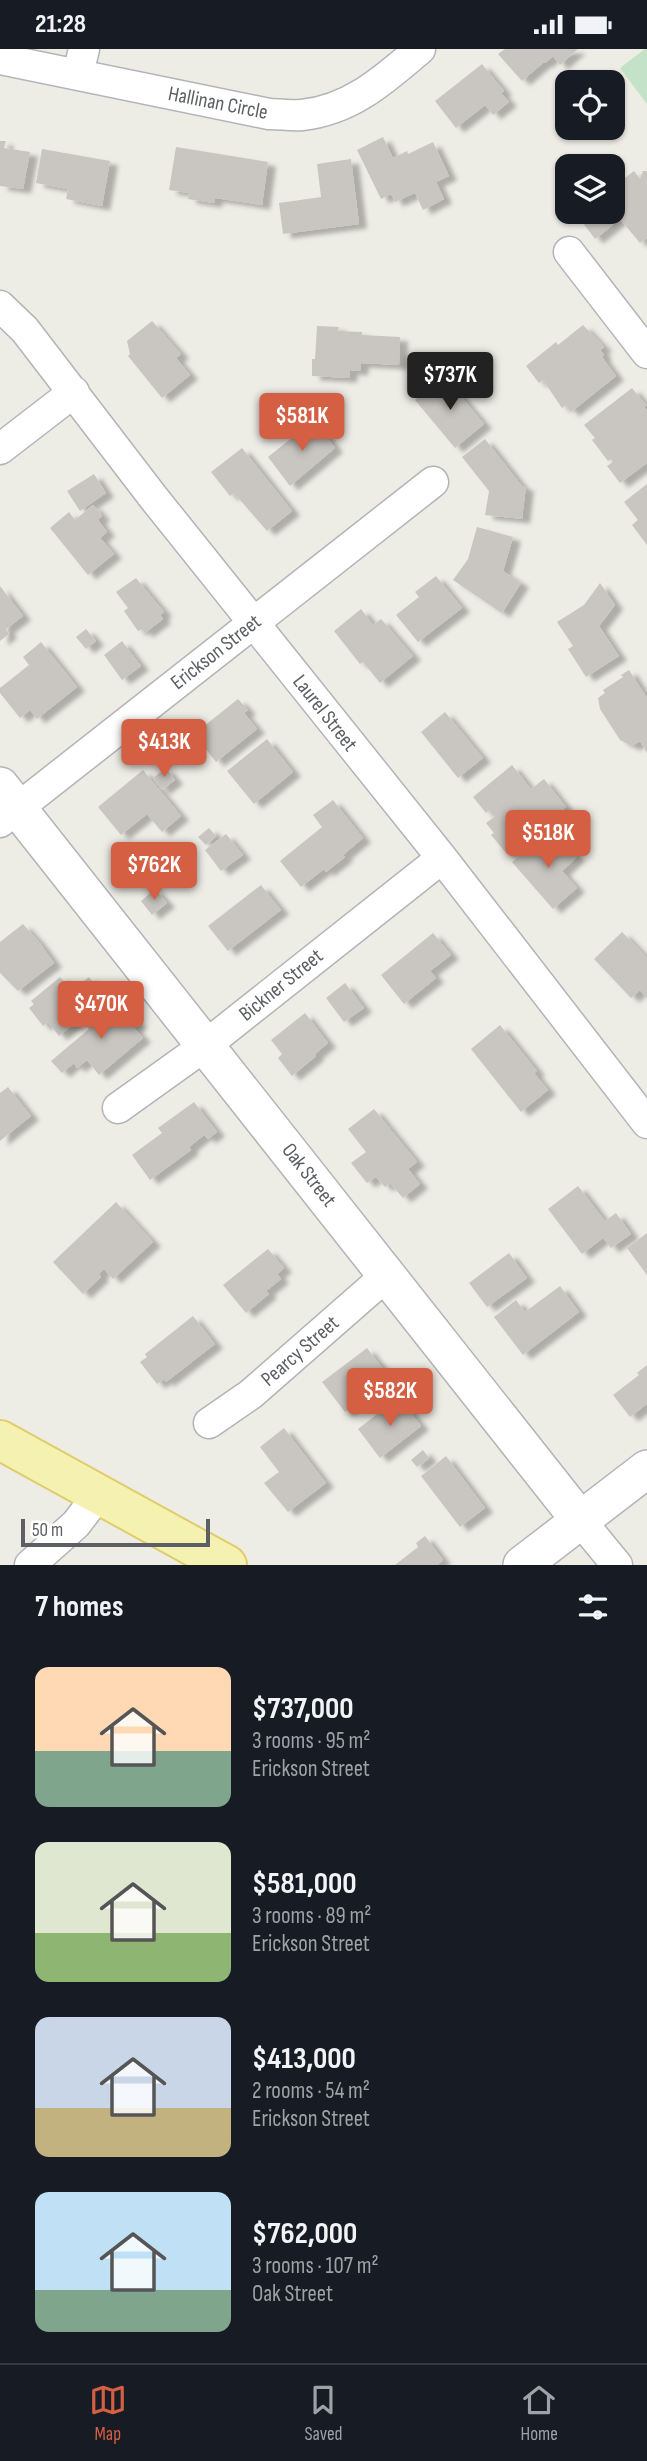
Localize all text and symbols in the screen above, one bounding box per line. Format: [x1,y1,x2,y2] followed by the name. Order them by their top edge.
[35,9,86,40] text: 21:28
[555,70,625,224] map controls
[555,70,625,140] button: locate
[166,81,270,125] street label: Hallinan Circle
[555,154,625,224] button: layers
[401,353,499,412] pin: $737K
[423,361,477,389] text: $737K
[253,393,351,453] pin: $581K
[275,402,329,430] text: $581K
[166,609,266,695] street label: Erickson Street
[287,670,363,756] street label: Laurel Street
[115,719,213,779] pin: $413K
[137,728,191,756] text: $413K
[499,811,597,870] pin: $518K
[521,819,575,847] text: $518K
[105,843,203,902] pin: $762K
[127,851,181,879] text: $762K
[234,944,328,1026] street label: Bickner Street
[52,981,150,1041] pin: $470K
[74,990,128,1018] text: $470K
[276,1138,342,1212] street label: Oak Street
[256,1310,344,1392] street label: Pearcy Street
[341,1369,439,1428] pin: $582K
[363,1377,417,1405] text: $582K
[21,1516,210,1548] scale bar
[32,1519,63,1542] text: 50 m
[574,1588,612,1626] icon: filters
[35,1589,123,1625] text: 7 homes
[252,1691,354,1727] text: $737,000
[91,1695,175,1779] icon: home
[252,1727,371,1755] text: 3 rooms · 95 m²
[252,1755,370,1783] text: Erickson Street
[252,1866,357,1902] text: $581,000
[91,1870,175,1954] icon: home
[252,1902,371,1930] text: 3 rooms · 89 m²
[252,1930,370,1958] text: Erickson Street
[252,2041,356,2077] text: $413,000
[91,2045,175,2129] icon: home
[252,2077,370,2105] text: 2 rooms · 54 m²
[252,2105,370,2133] text: Erickson Street
[252,2216,357,2252] text: $762,000
[91,2220,175,2304] icon: home
[252,2252,379,2280] text: 3 rooms · 107 m²
[252,2280,333,2308] text: Oak Street
[89,2381,127,2446] tab: Map
[304,2381,343,2446] tab: Saved
[520,2381,558,2446] tab: Home

